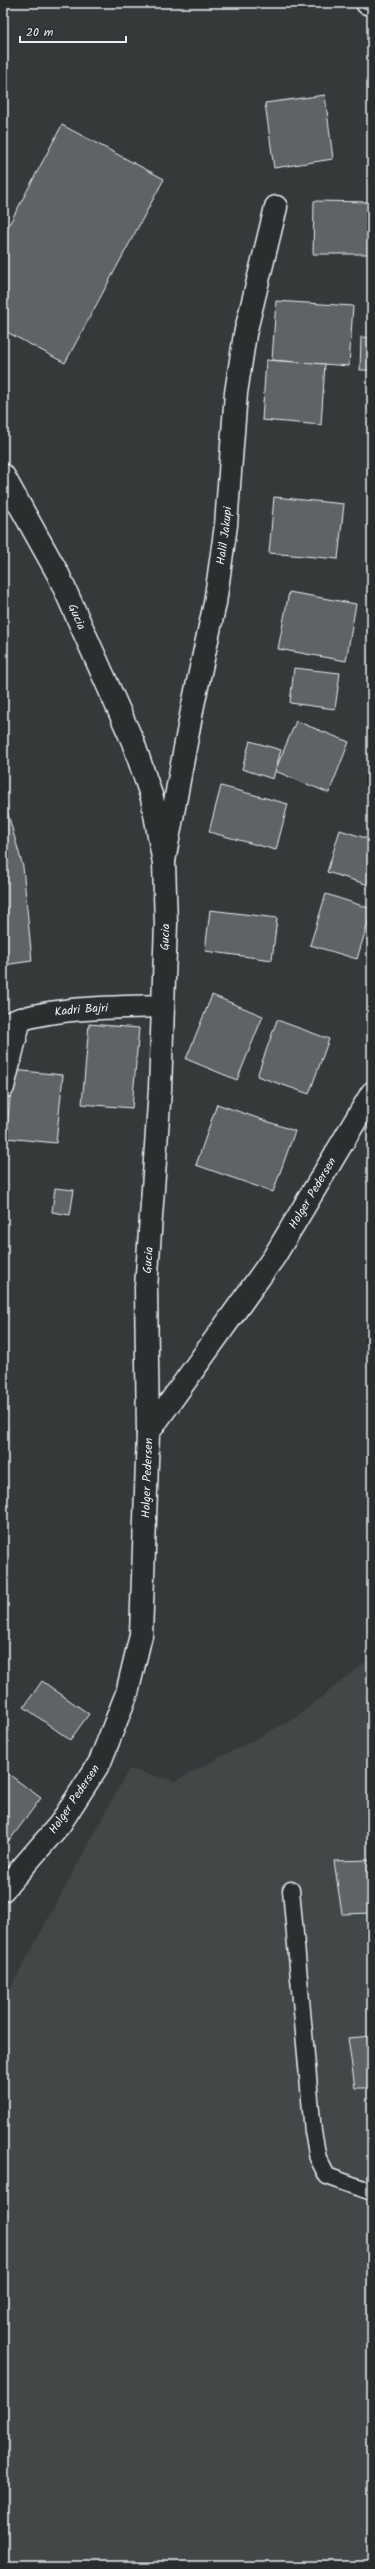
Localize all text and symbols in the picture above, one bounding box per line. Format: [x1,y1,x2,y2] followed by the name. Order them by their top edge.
[20,18,126,44] scale bar
[26,23,54,42] text: 20 m
[211,505,237,566] street label: Halil Jakupi
[62,601,91,633] street label: Gucia
[156,923,175,951] street label: Gucia
[53,999,109,1022] street label: Kadri Bajri
[284,1154,341,1233] street label: Holger Pedersen
[138,1246,159,1274] street label: Gucia
[137,1437,158,1519] street label: Holger Pedersen
[44,1761,105,1838] street label: Holger Pedersen

